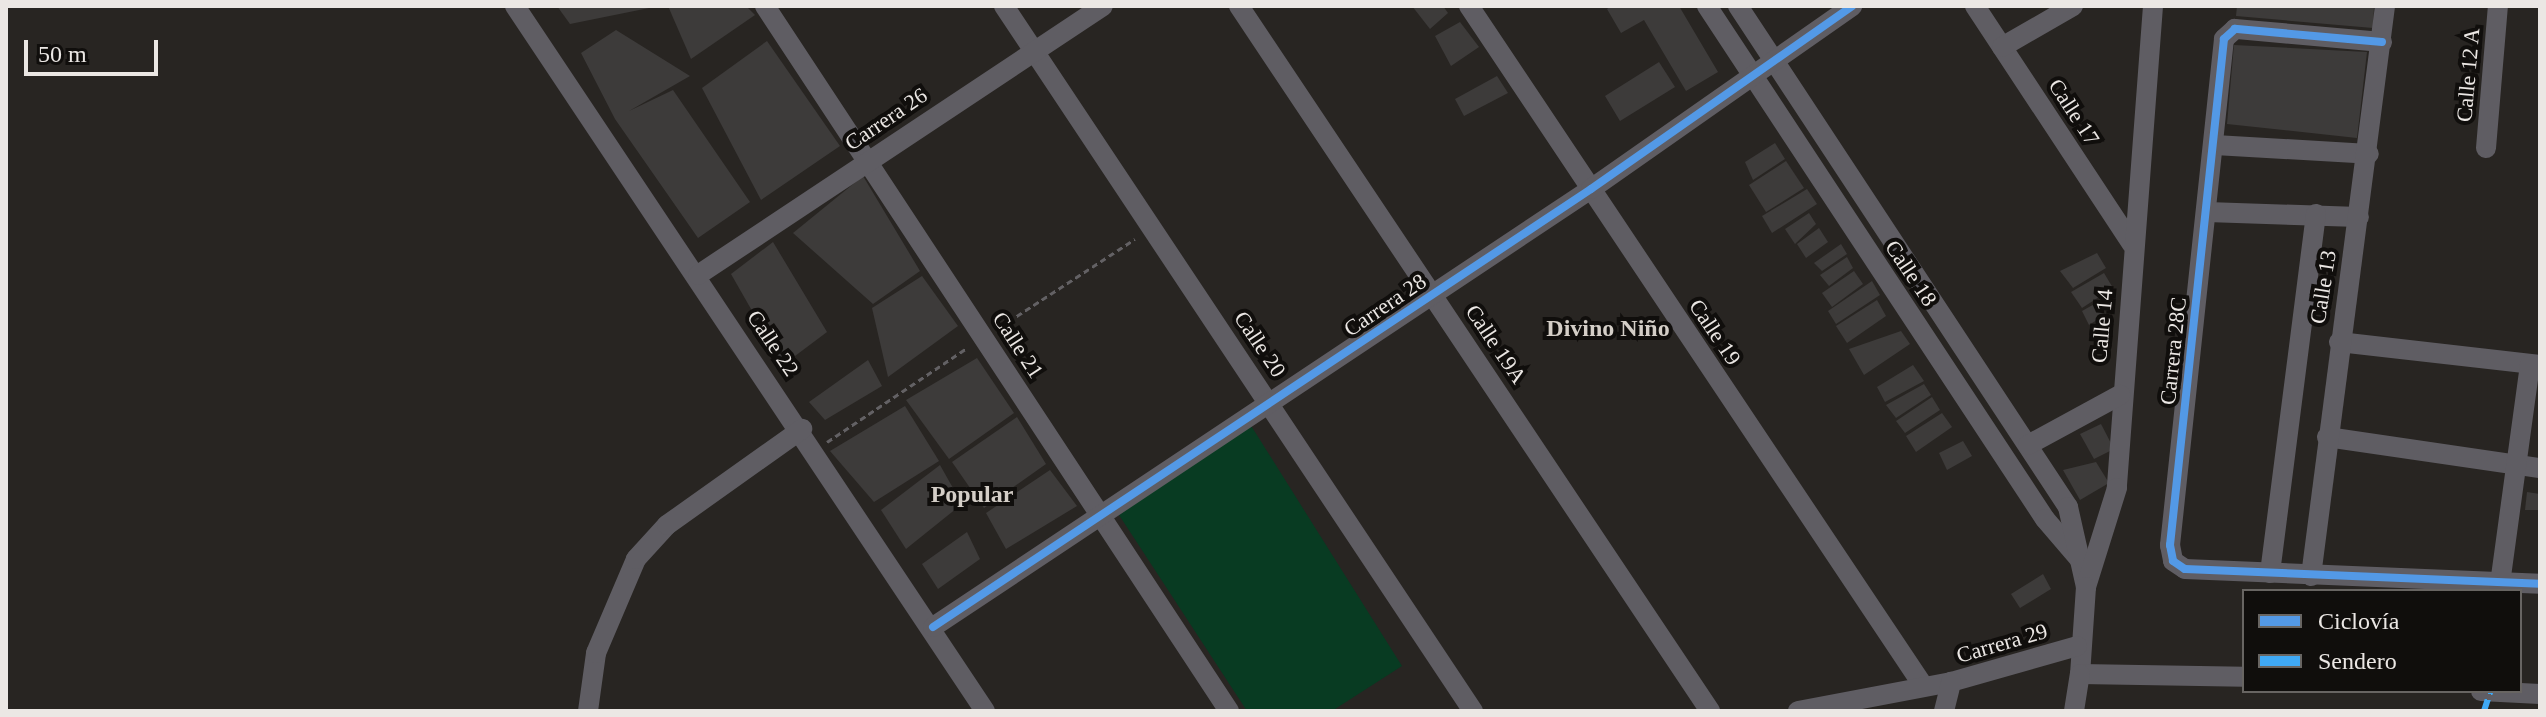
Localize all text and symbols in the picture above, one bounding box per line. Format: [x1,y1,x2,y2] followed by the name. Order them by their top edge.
[28,24,162,74] scale bar
[2451,26,2485,124] street label: Calle 12 A
[38,41,87,67] text: 50 m
[2043,74,2105,150] street label: Calle 17
[840,82,932,156] street label: Carrera 26
[1879,235,1943,311] street label: Calle 18
[2304,248,2342,326] street label: Calle 13
[1339,268,1431,342] street label: Carrera 28
[2086,288,2118,364] street label: Calle 14
[1683,294,1747,370] street label: Calle 19
[2154,296,2192,406] street label: Carrera 28C
[1460,299,1532,389] street label: Calle 19A
[741,305,805,381] street label: Calle 22
[1228,306,1292,382] street label: Calle 20
[987,307,1049,383] street label: Calle 21
[1546,315,1670,343] district label: Divino Niño
[931,481,1013,509] district label: Popular
[2242,589,2522,693] legend
[2318,608,2399,634] text: Ciclovía
[1953,617,2051,669] street label: Carrera 29
[2318,648,2397,674] text: Sendero

